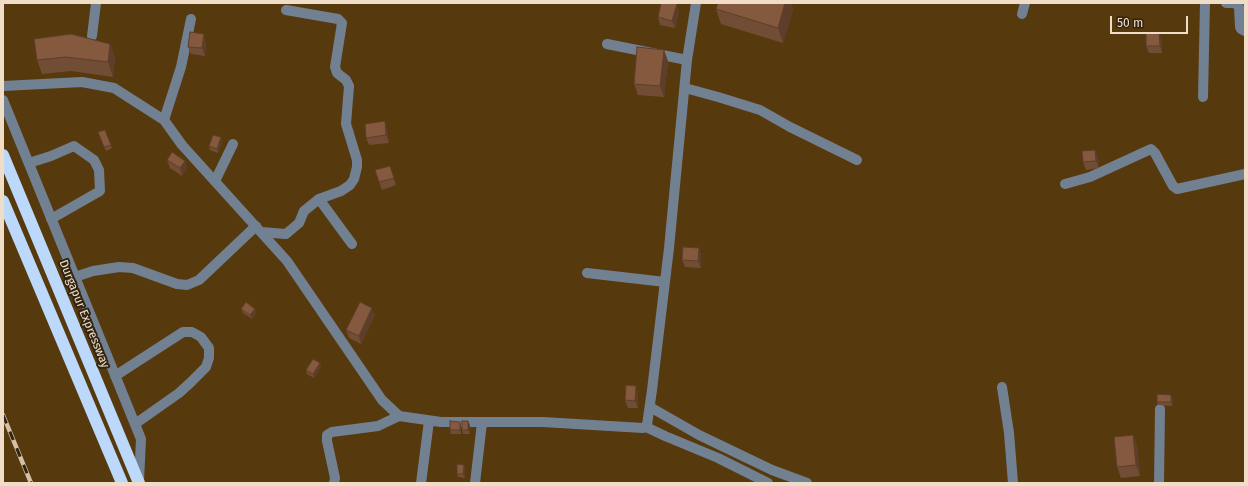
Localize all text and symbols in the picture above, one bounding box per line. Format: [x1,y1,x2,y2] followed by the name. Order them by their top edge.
[1112,8,1190,34] scale bar
[1117,16,1143,30] text: 50 m
[56,258,112,370] street label: Durgapur Expressway

